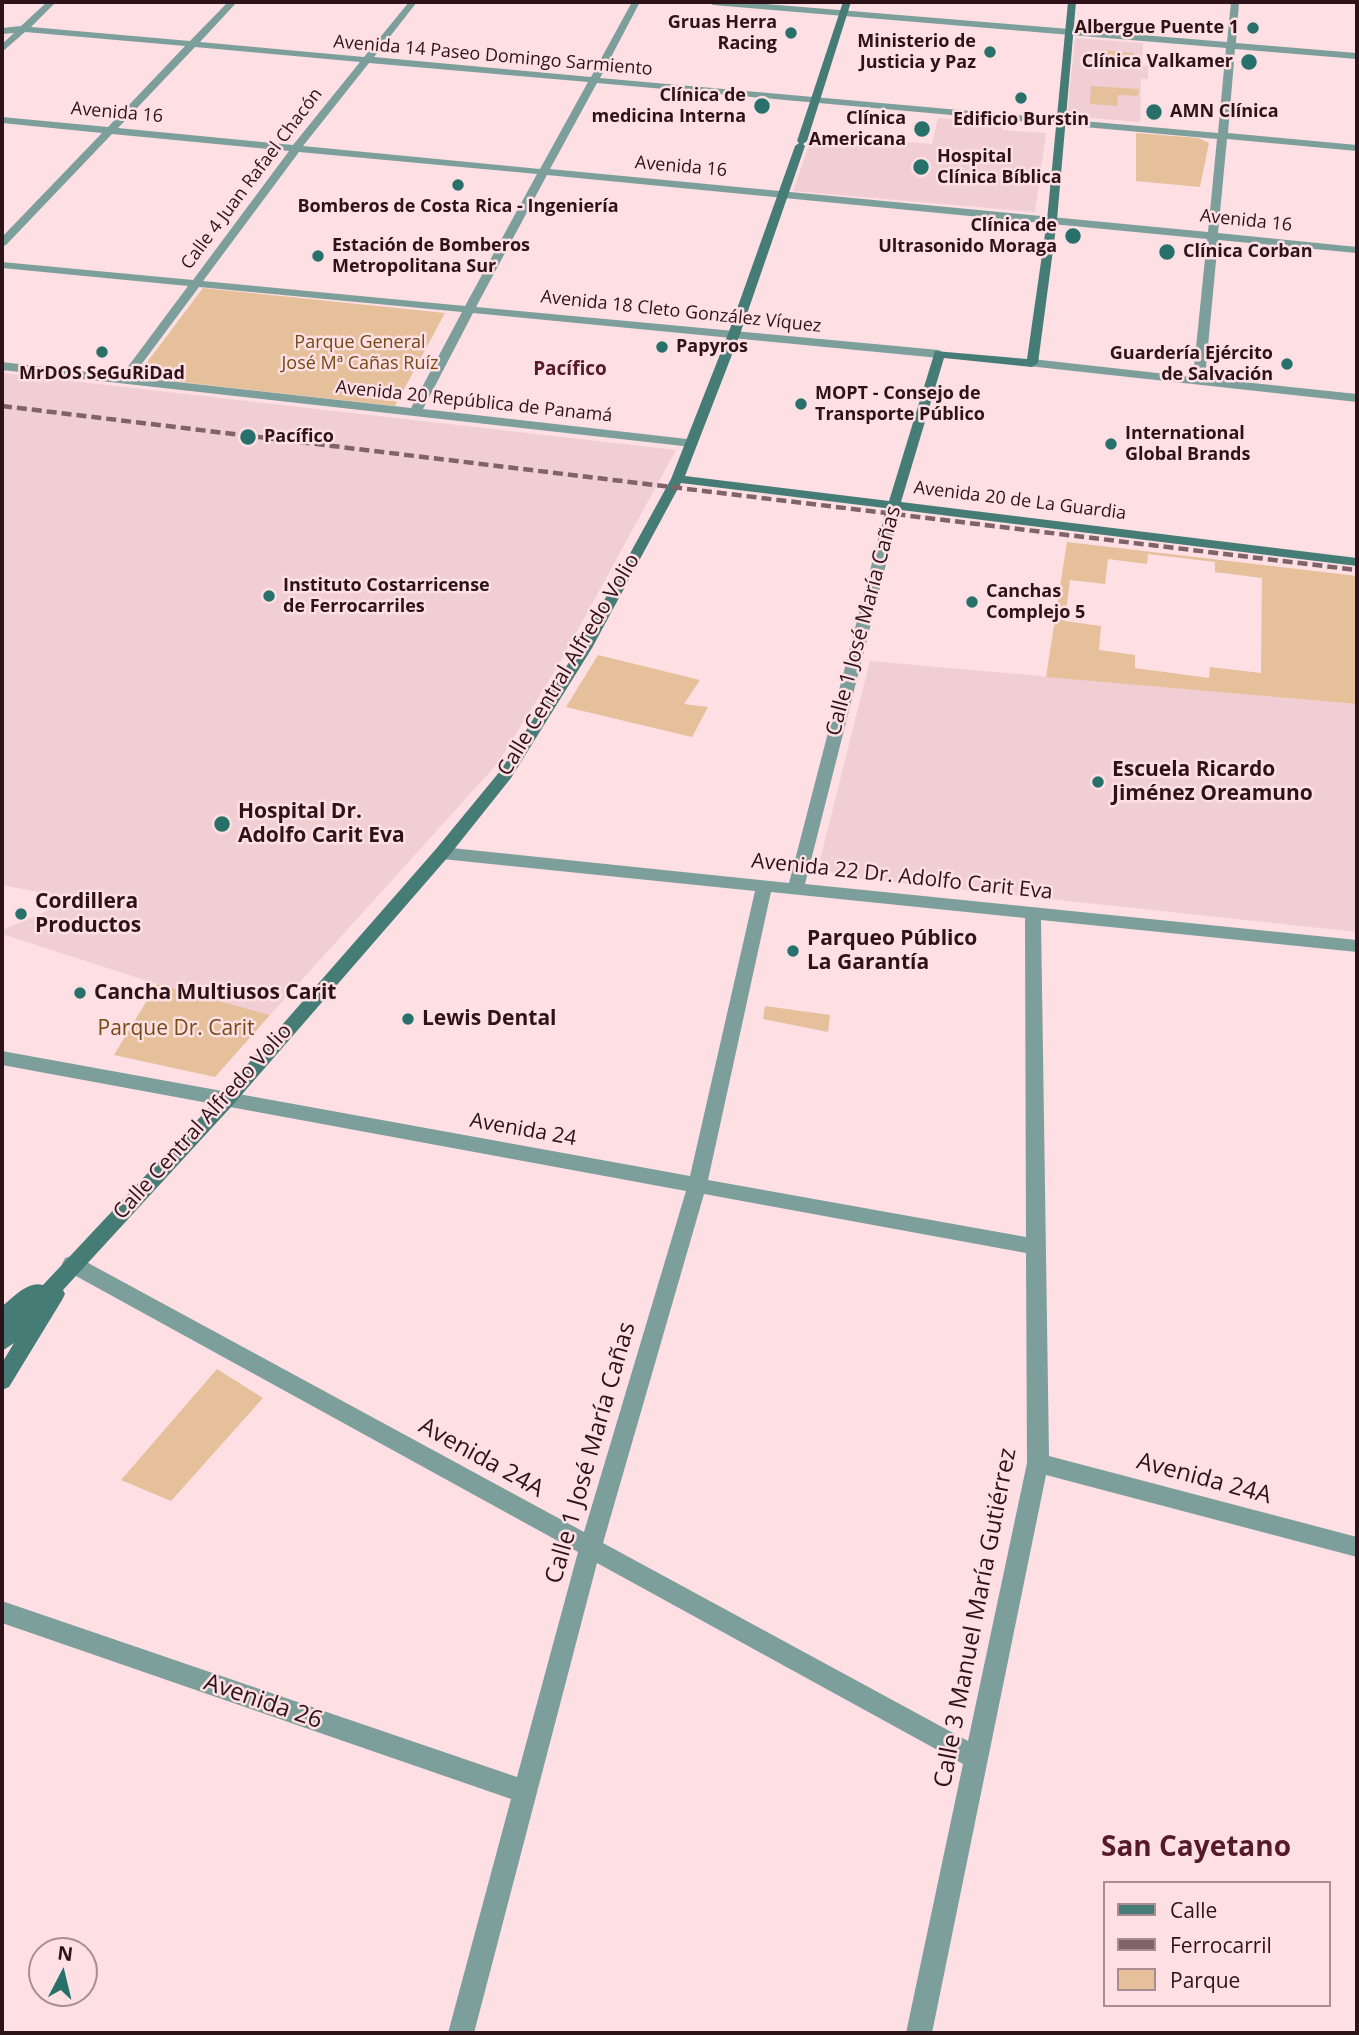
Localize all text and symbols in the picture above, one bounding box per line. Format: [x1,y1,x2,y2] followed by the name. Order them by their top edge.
[668,12,777,54] place label: Gruas Herra Racing
[1075,17,1239,39] place label: Albergue Puente 1
[1245,20,1261,36] marker: Albergue Puente 1
[783,25,799,41] marker: Gruas Herra Racing
[333,31,653,81] street label: Avenida 14 Paseo Domingo Sarmiento
[857,31,976,74] place label: Ministerio de Justicia y Paz
[982,44,998,60] marker: Ministerio de Justicia y Paz
[1082,51,1233,73] place label: Clínica Valkamer
[1239,52,1259,72] marker: Clínica Valkamer
[177,84,327,274] street label: Calle 4 Juan Rafael Chacón
[592,85,746,128] place label: Clínica de medicina Interna
[1013,90,1029,106] marker: Edificio Burstin
[752,96,772,116] marker: Clínica de medicina Interna
[70,98,164,128] street label: Avenida 16
[1170,101,1279,123] place label: AMN Clínica
[1144,102,1164,122] marker: AMN Clínica
[809,108,906,150] place label: Clínica Americana
[953,109,1089,131] place label: Edificio Burstin
[912,119,932,139] marker: Clínica Americana
[937,146,1062,188] place label: Hospital Clínica Bíblica
[634,152,728,182] street label: Avenida 16
[911,157,931,177] marker: Hospital Clínica Bíblica
[450,177,466,193] marker: Bomberos de Costa Rica - Ingeniería
[297,196,619,218] place label: Bomberos de Costa Rica - Ingeniería
[1199,205,1293,237] street label: Avenida 16
[878,215,1057,258] place label: Clínica de Ultrasonido Moraga
[1063,226,1083,246] marker: Clínica de Ultrasonido Moraga
[332,235,530,278] place label: Estación de Bomberos Metropolitana Sur
[1183,241,1312,263] place label: Clínica Corban
[1157,242,1177,262] marker: Clínica Corban
[310,248,326,264] marker: Estación de Bomberos Metropolitana Sur
[540,287,822,337] street label: Avenida 18 Cleto González Víquez
[281,332,439,374] park label: Parque General José Mª Cañas Ruíz
[676,336,748,358] place label: Papyros
[654,339,670,355] marker: Papyros
[1110,343,1273,386] place label: Guardería Ejército de Salvación
[94,344,110,360] marker: MrDOS SeGuRiDad
[1279,356,1295,372] marker: Guardería Ejército de Salvación
[533,359,607,381] district label: Pacífico
[19,363,185,385] place label: MrDOS SeGuRiDad
[335,377,613,427] street label: Avenida 20 República de Panamá
[815,383,985,426] place label: MOPT - Consejo de Transporte Público
[793,396,809,412] marker: MOPT - Consejo de Transporte Público
[1125,423,1250,466] place label: International Global Brands
[264,426,334,448] place label: Pacífico
[238,427,258,447] marker: Pacífico
[1103,436,1119,452] marker: International Global Brands
[913,477,1127,525] street label: Avenida 20 de La Guardia
[821,503,907,739] street label: Calle 1 José María Cañas
[493,549,645,781] street label: Calle Central Alfredo Volio
[283,575,490,618] place label: Instituto Costarricense de Ferrocarriles
[986,581,1085,624] place label: Canchas Complejo 5
[261,588,277,604] marker: Instituto Costarricense de Ferrocarriles
[964,594,980,610] marker: Canchas Complejo 5
[1112,757,1313,807] place label: Escuela Ricardo Jiménez Oreamuno
[1090,774,1106,790] marker: Escuela Ricardo Jiménez Oreamuno
[238,799,405,849] place label: Hospital Dr. Adolfo Carit Eva
[212,814,232,834] marker: Hospital Dr. Adolfo Carit Eva
[750,849,1054,905] street label: Avenida 22 Dr. Adolfo Carit Eva
[35,889,141,939] place label: Cordillera Productos
[13,906,29,922] marker: Cordillera Productos
[807,926,977,976] place label: Parqueo Público La Garantía
[785,943,801,959] marker: Parqueo Público La Garantía
[94,980,336,1006] place label: Cancha Multiusos Carit
[72,985,88,1001] marker: Cancha Multiusos Carit
[422,1006,557,1032] place label: Lewis Dental
[400,1011,416,1027] marker: Lewis Dental
[98,1016,254,1042] park label: Parque Dr. Carit
[108,1019,298,1225] street label: Calle Central Alfredo Volio
[468,1108,578,1152] street label: Avenida 24
[540,1319,642,1587] street label: Calle 1 José María Cañas
[414,1412,548,1504] street label: Avenida 24A
[929,1446,1023,1790] street label: Calle 3 Manuel María Gutiérrez
[1133,1447,1275,1511] street label: Avenida 24A
[200,1668,326,1736] street label: Avenida 26
[1101,1831,1291,1865] district label: San Cayetano
[1104,1881,1331,2007] legend
[1170,1896,1217,1924] text: Calle
[1170,1931,1272,1959] text: Ferrocarril
[28,1937,98,2007] north arrow
[56,1939,75,1967] text: N
[1170,1966,1240,1994] text: Parque

